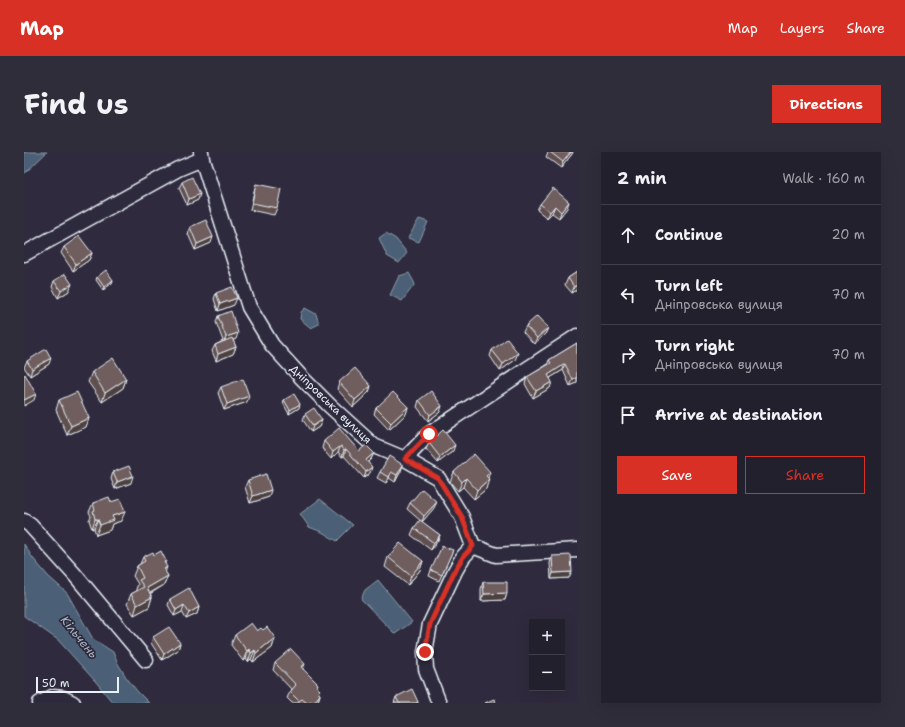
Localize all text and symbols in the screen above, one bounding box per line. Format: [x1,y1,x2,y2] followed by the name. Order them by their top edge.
[20,16,64,41] text: Map
[728,19,758,37] text: Map
[780,19,824,37] text: Layers
[846,19,885,37] text: Share
[24,85,129,123] text: Find us
[772,85,881,123] button: Directions
[617,167,667,189] text: 2 min
[783,170,865,187] text: Walk · 160 m
[617,224,639,246] icon: ahead
[655,225,723,245] text: Continue
[832,226,865,243] text: 20 m
[655,276,723,296] text: Turn left
[617,284,639,306] icon: left
[831,286,865,303] text: 70 m
[655,296,783,313] text: Дніпровська вулиця
[655,336,735,356] text: Turn right
[617,344,639,366] icon: right
[831,346,865,363] text: 70 m
[655,356,783,373] text: Дніпровська вулиця
[287,361,375,447] street label: Дніпровська вулиця
[617,404,639,426] icon: arrive
[655,405,823,425] text: Arrive at destination
[420,425,438,443] route start
[617,456,737,494] button: Save
[745,456,865,494] button: Share
[57,612,101,662] water label: Кільчень
[529,619,565,691] map controls
[529,619,565,655] button: +
[416,643,434,661] route end
[529,655,565,691] button: −
[36,675,119,694] scale bar
[42,676,70,691] text: 50 m

